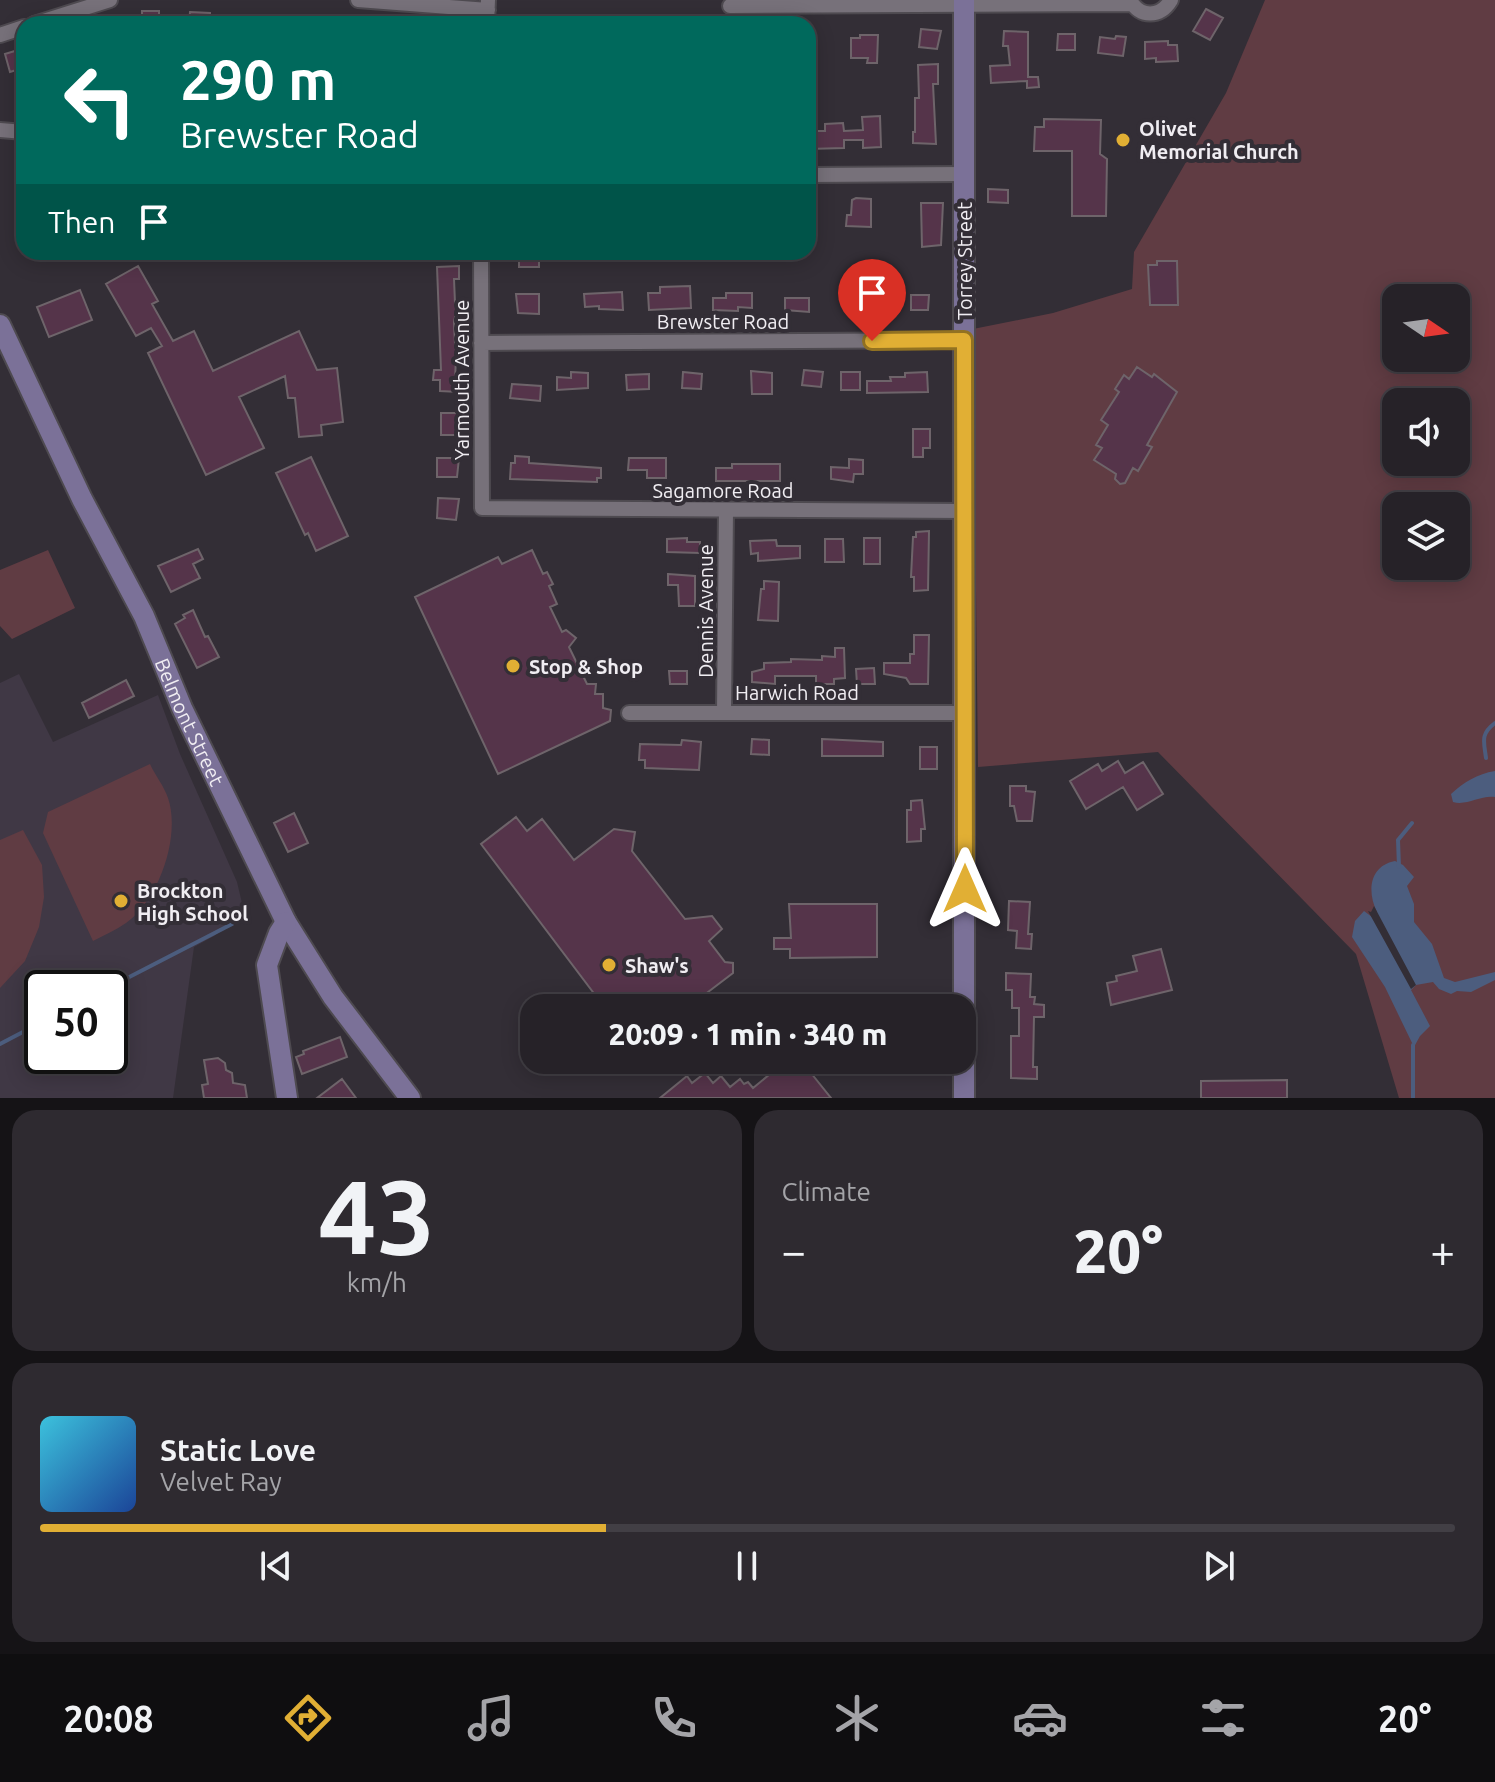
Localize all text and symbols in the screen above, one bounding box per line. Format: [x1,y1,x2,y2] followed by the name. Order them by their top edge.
[48,48,152,152] icon: left
[180,48,336,111] text: 290 m
[180,114,419,155] text: Brewster Road
[1139,117,1299,163] place label: Olivet Memorial Church
[1114,131,1132,149] marker: Olivet Memorial Church
[132,200,176,244] icon: arrive
[953,202,976,320] street label: Torrey Street
[48,205,116,239] text: Then
[838,259,906,341] pin
[850,271,894,315] icon: arrive
[1382,284,1470,372] north arrow
[1382,284,1470,580] map controls
[450,300,473,460] street label: Yarmouth Avenue
[657,310,789,333] street label: Brewster Road
[1382,388,1470,476] button: sound
[653,479,793,502] street label: Sagamore Road
[1382,492,1470,580] button: layers
[694,544,717,678] street label: Dennis Avenue
[151,654,229,789] street label: Belmont Street
[529,655,643,678] place label: Stop & Shop
[504,657,522,675] marker: Stop & Shop
[735,681,859,704] street label: Harwich Road
[923,847,1007,931] position arrow
[137,879,248,925] place label: Brockton High School
[112,892,130,910] marker: Brockton High School
[625,954,689,977] place label: Shaw's
[600,956,618,974] marker: Shaw's
[24,970,128,1074] speed limit sign: 50
[609,1017,887,1051] text: 20:09 · 1 min · 340 m
[318,1157,435,1274] text: 43
[782,1177,871,1206] text: Climate
[1074,1217,1163,1284] text: 20°
[782,1226,806,1275] text: −
[1430,1226,1455,1275] text: +
[347,1268,407,1297] text: km/h
[160,1433,316,1467] text: Static Love
[160,1467,282,1496] text: Velvet Ray
[254,1544,298,1588] icon: previous
[725,1544,769,1588] icon: pause
[1197,1544,1241,1588] icon: next
[280,1690,336,1746] icon: directions
[463,1690,519,1746] icon: music
[646,1690,702,1746] icon: phone
[829,1690,885,1746] icon: climate
[1012,1690,1068,1746] icon: car
[1195,1690,1251,1746] icon: filters
[63,1698,154,1739] text: 20:08
[1378,1698,1431,1739] text: 20°

